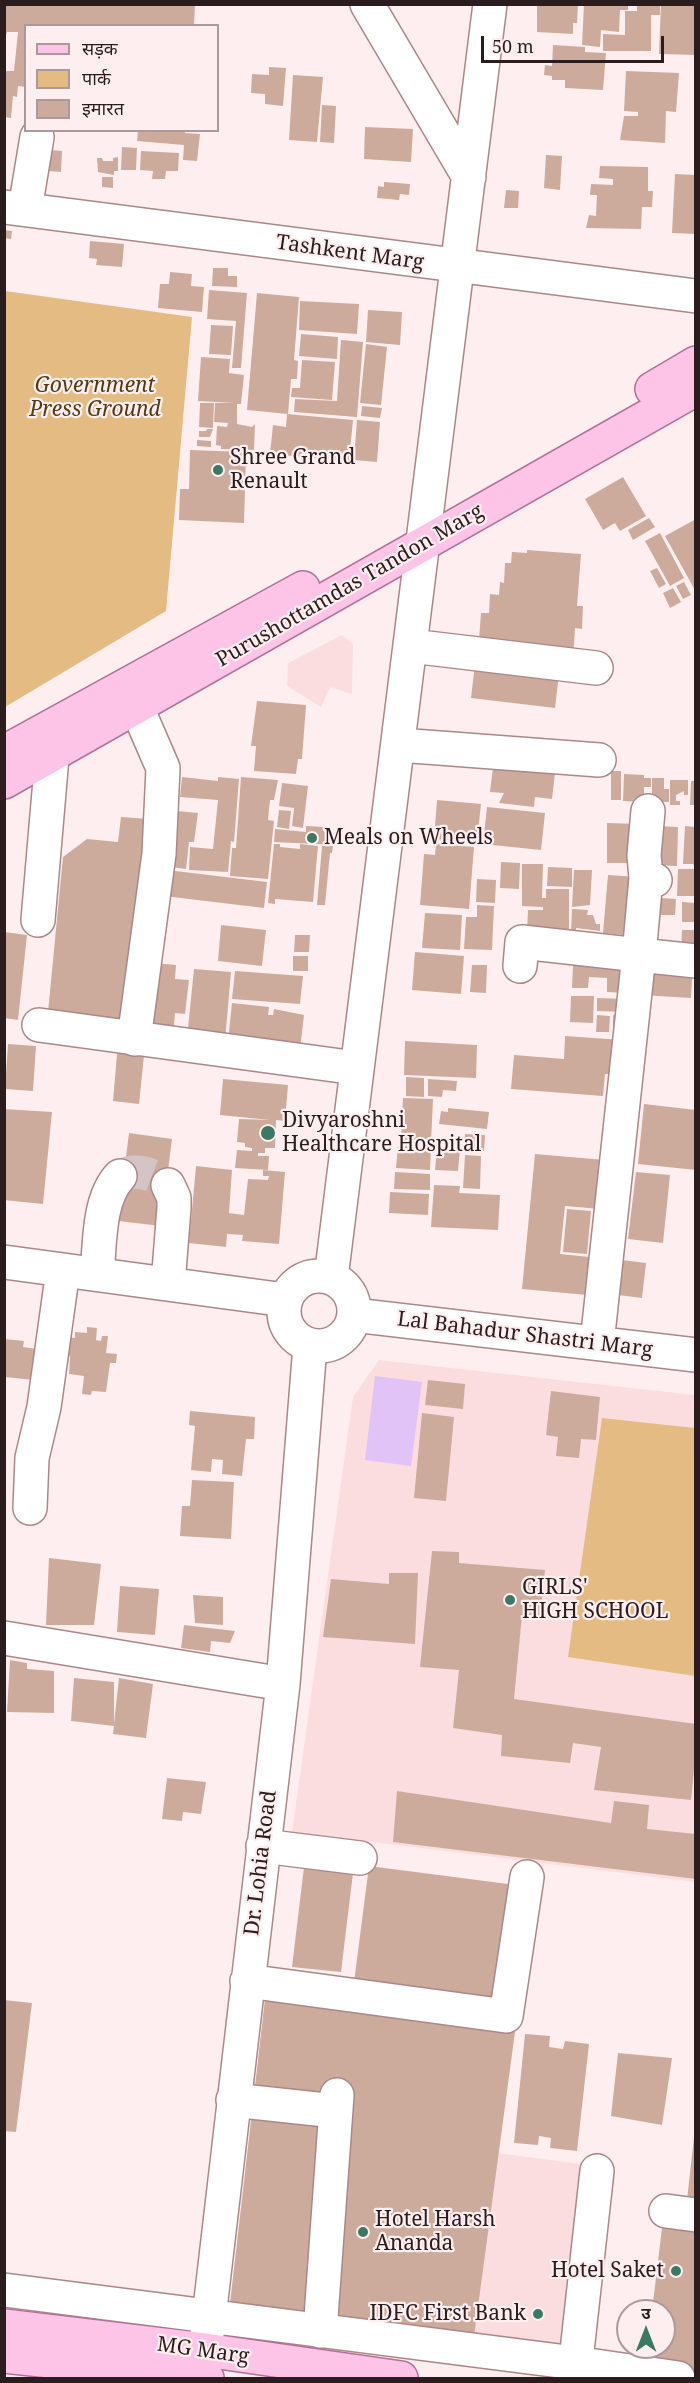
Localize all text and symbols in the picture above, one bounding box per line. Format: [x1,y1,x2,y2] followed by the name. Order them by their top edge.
[24,24,219,132] legend
[484,24,667,62] scale bar
[492,34,534,58] text: 50 m
[82,36,118,60] text: सड़क
[82,66,111,90] text: पार्क
[82,96,124,120] text: इमारत
[274,230,426,276] street label: Tashkent Marg
[29,373,161,423] park label: Government Press Ground
[230,445,355,495] place label: Shree Grand Renault
[211,463,225,477] marker: Shree Grand Renault
[212,499,488,673] street label: Purushottamdas Tandon Marg
[324,825,493,851] place label: Meals on Wheels
[305,831,319,845] marker: Meals on Wheels
[282,1108,481,1158] place label: Divyaroshni Healthcare Hospital
[259,1124,277,1142] marker: Divyaroshni Healthcare Hospital
[396,1307,654,1363] street label: Lal Bahadur Shastri Marg
[522,1575,669,1625] place label: GIRLS' HIGH SCHOOL
[503,1593,517,1607] marker: GIRLS' HIGH SCHOOL
[240,1789,282,1937] street label: Dr. Lohia Road
[375,2207,496,2257] place label: Hotel Harsh Ananda
[356,2225,370,2239] marker: Hotel Harsh Ananda
[551,2258,664,2284] place label: Hotel Saket
[669,2264,683,2278] marker: Hotel Saket
[616,2299,676,2359] north arrow
[370,2301,526,2327] place label: IDFC First Bank
[641,2302,651,2324] text: उ
[531,2307,545,2321] marker: IDFC First Bank
[155,2332,251,2370] street label: MG Marg

